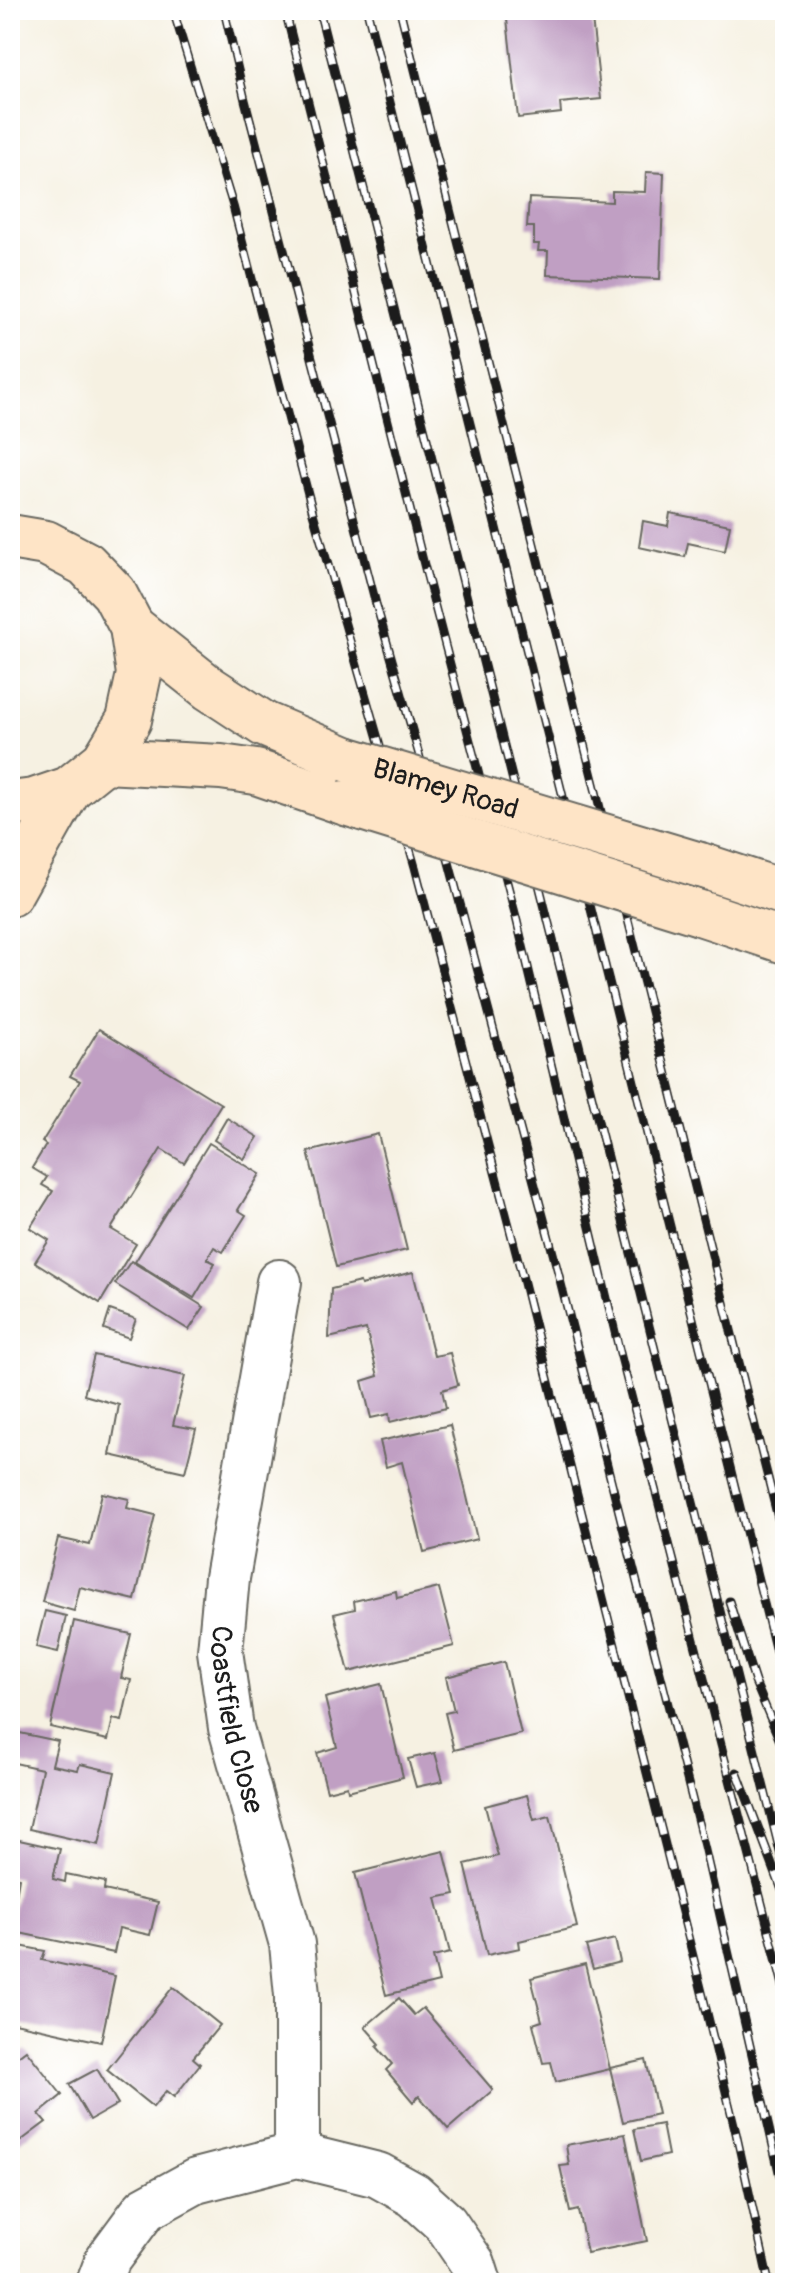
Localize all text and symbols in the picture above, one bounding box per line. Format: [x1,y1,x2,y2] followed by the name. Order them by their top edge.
[369,751,523,827] street label: Blamey Road
[202,1624,272,1818] street label: Coastfield Close

